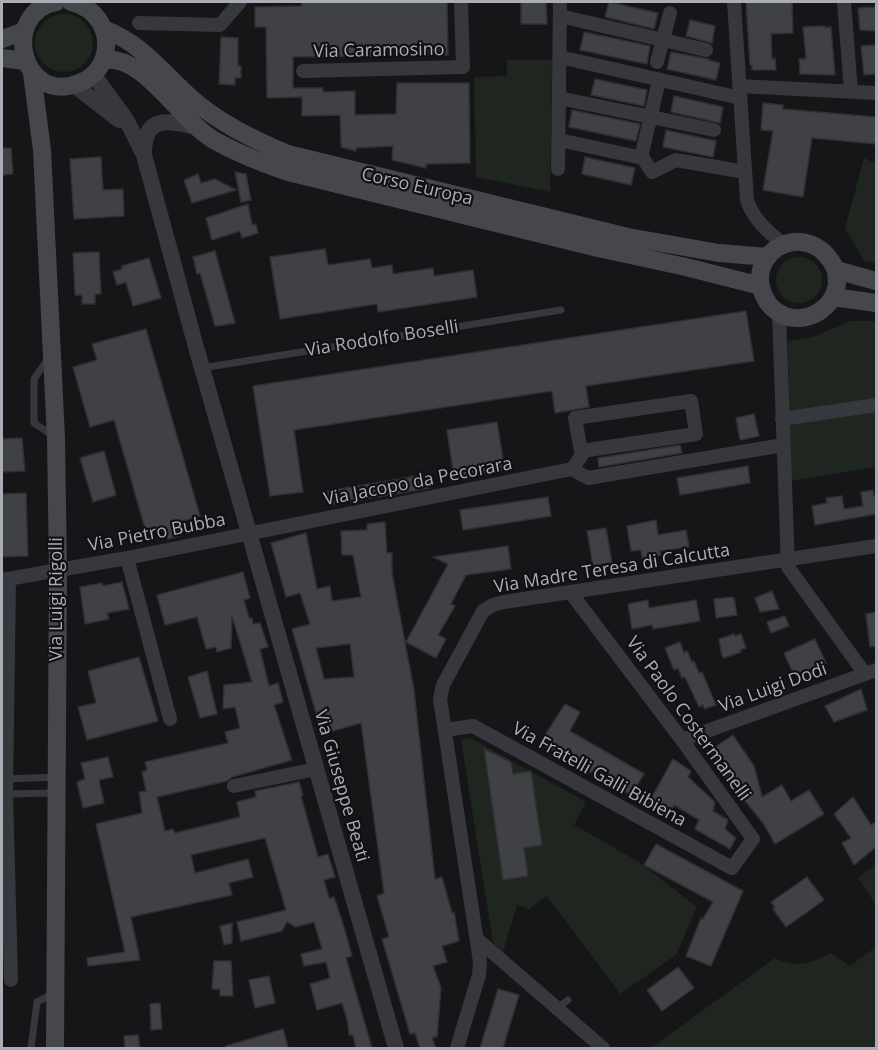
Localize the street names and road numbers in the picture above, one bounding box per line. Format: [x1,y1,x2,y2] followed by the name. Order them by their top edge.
[313,39,445,63] street label: Via Caramosino
[359,164,475,210] street label: Corso Europa
[304,316,460,362] street label: Via Rodolfo Boselli
[322,453,514,511] street label: Via Jacopo da Pecorara
[87,509,227,557] street label: Via Pietro Bubba
[46,537,68,661] street label: Via Luigi Rigolli
[492,540,732,598] street label: Via Madre Teresa di Calcutta
[621,633,755,805] street label: Via Paolo Costermanelli
[716,658,830,718] street label: Via Luigi Dodi
[309,708,373,864] street label: Via Giuseppe Beati
[508,718,690,832] street label: Via Fratelli Galli Bibiena

